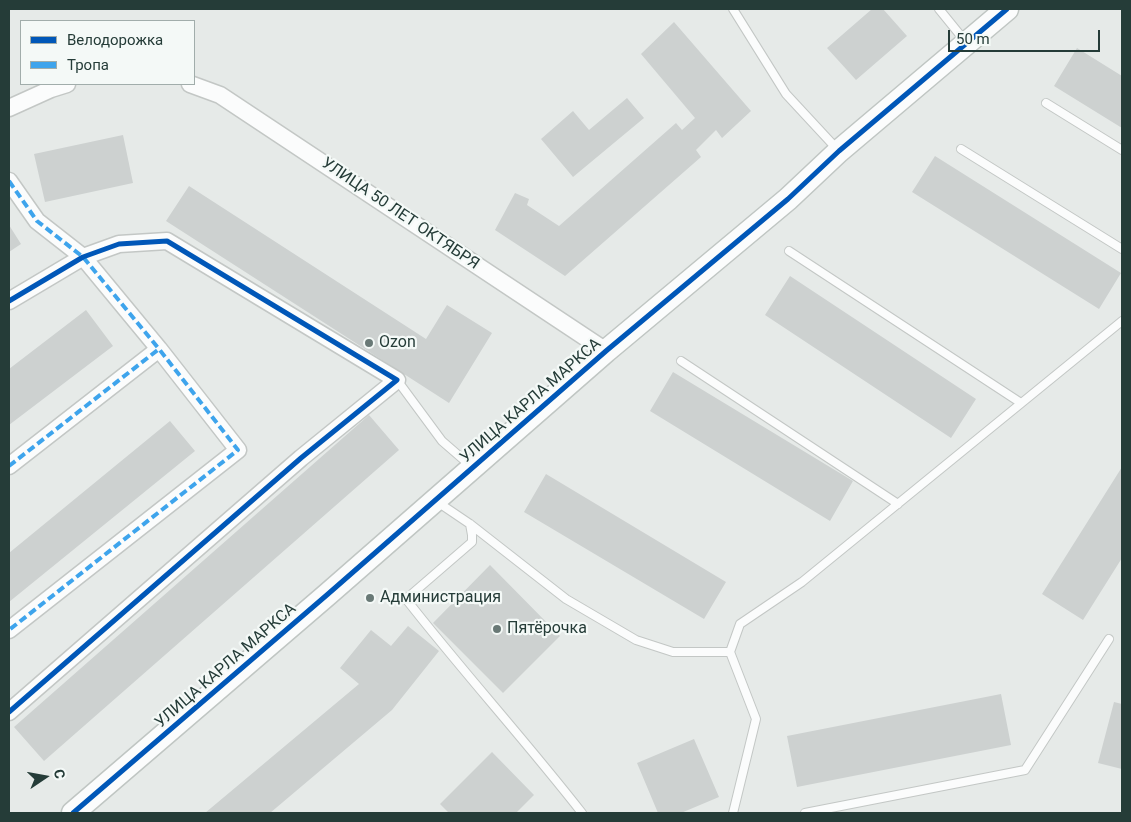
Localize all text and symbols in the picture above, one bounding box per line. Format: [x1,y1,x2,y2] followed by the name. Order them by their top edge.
[20,20,195,85] legend
[951,20,1104,52] scale bar
[956,30,990,48] text: 50 m
[67,31,163,49] text: Велодорожка
[67,56,109,74] text: Тропа
[318,154,482,274] street label: УЛИЦА 50 ЛЕТ ОКТЯБРЯ
[379,333,416,353] place label: Ozon
[457,335,605,467] street label: УЛИЦА КАРЛА МАРКСА
[363,337,375,349] marker: Ozon
[380,588,501,608] place label: Администрация
[364,592,376,604] marker: Администрация
[152,600,300,732] street label: УЛИЦА КАРЛА МАРКСА
[507,619,587,639] place label: Пятёрочка
[491,623,503,635] marker: Пятёрочка
[20,752,70,802] north arrow
[51,768,68,780] text: С

